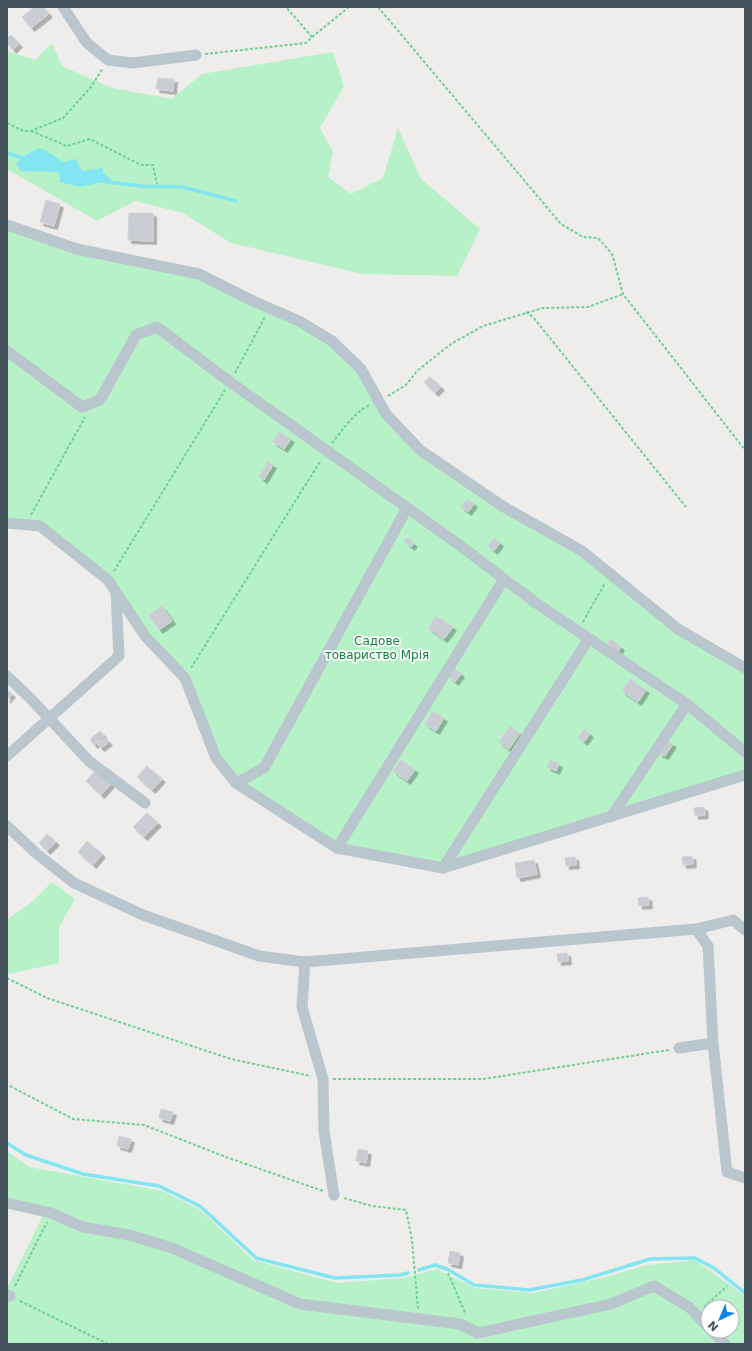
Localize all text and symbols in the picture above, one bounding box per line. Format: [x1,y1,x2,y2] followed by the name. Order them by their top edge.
[325,634,429,662] park label: Садове товариство Мрія
[700,1299,740,1339] north arrow
[706,1318,721,1334] text: N

